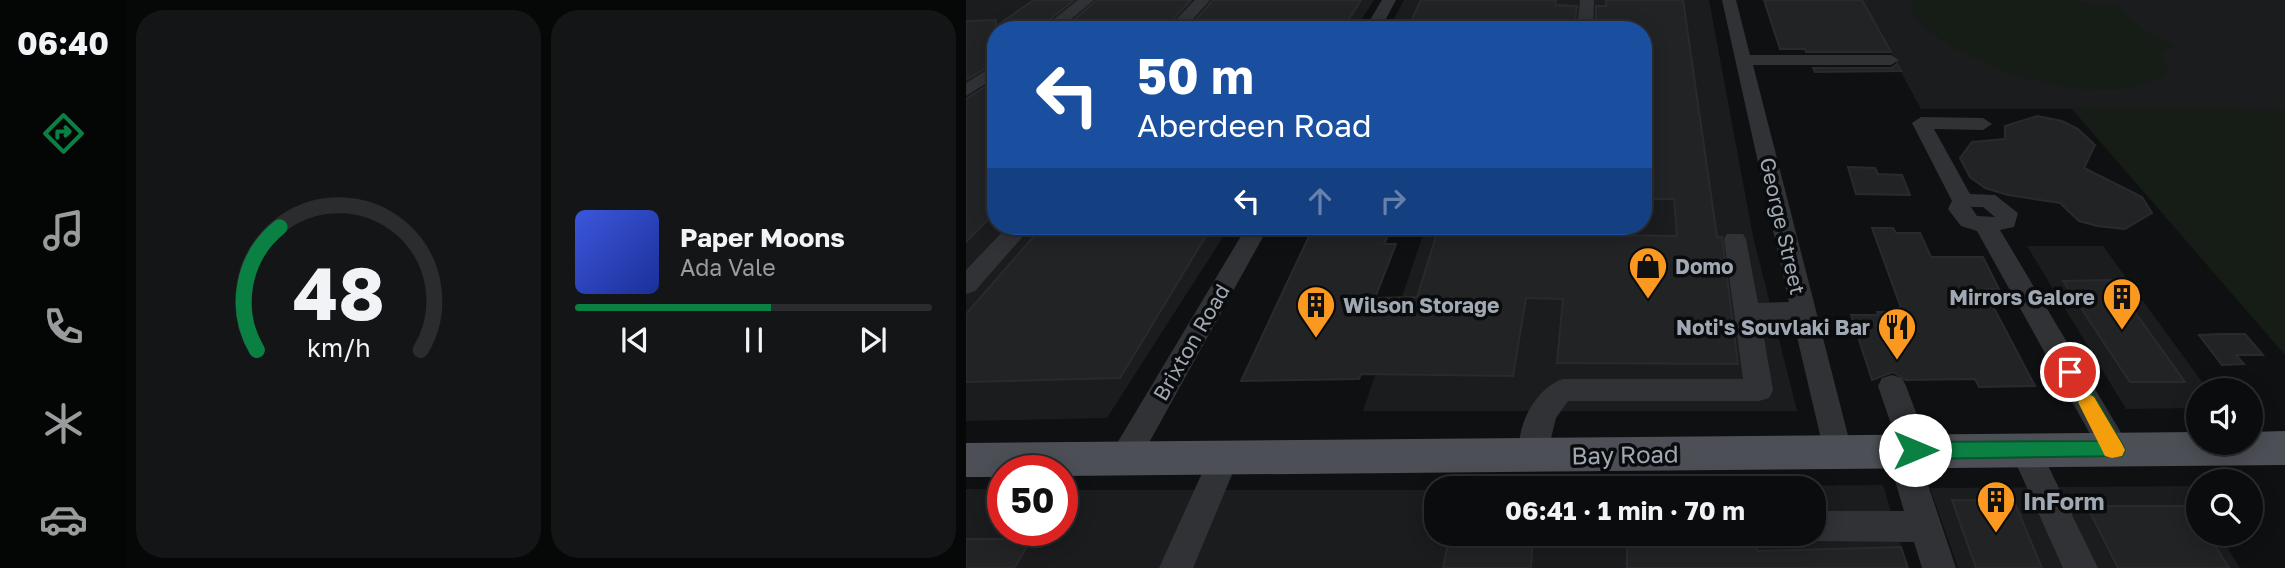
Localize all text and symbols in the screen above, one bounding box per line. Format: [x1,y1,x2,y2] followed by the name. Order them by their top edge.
[17,24,109,62] text: 06:40
[1137,46,1254,105] text: 50 m
[1022,49,1113,140] icon: left
[1137,106,1372,144] text: Aberdeen Road
[39,109,88,158] icon: directions
[1755,155,1811,297] street label: George Street
[1228,182,1266,220] icon: left
[1301,182,1339,220] icon: ahead
[1374,182,1412,220] icon: right
[39,206,88,255] icon: music
[680,222,845,253] text: Paper Moons
[1627,245,1669,300] shop icon: Domo
[292,249,385,336] text: 48
[680,253,776,281] text: Ada Vale
[1675,253,1734,279] place label: Domo
[2101,276,2143,331] building icon: Mirrors Galore
[1147,279,1235,405] street label: Brixton Road
[1295,284,1337,339] building icon: Wilson Storage
[1949,284,2095,310] place label: Mirrors Galore
[1343,292,1499,318] place label: Wilson Storage
[39,302,88,351] icon: phone
[1876,306,1918,361] restaurant icon: Noti's Souvlaki Bar
[1676,314,1870,340] place label: Noti's Souvlaki Bar
[616,321,654,359] icon: previous
[735,321,773,359] icon: pause
[854,321,892,359] icon: next
[307,332,370,363] text: km/h
[2040,342,2100,402] pin
[2051,353,2089,391] icon: arrive
[2186,378,2263,546] map controls
[2186,378,2263,455] button: sound
[39,399,88,448] icon: climate
[1878,413,1952,487] position arrow
[1571,439,1679,469] street label: Bay Road
[987,455,1078,546] speed limit sign: 50
[2186,469,2263,546] button: search
[1975,479,2017,534] building icon: InForm
[2023,486,2105,515] place label: InForm
[39,495,88,544] icon: car
[1505,495,1745,526] text: 06:41 · 1 min · 70 m

